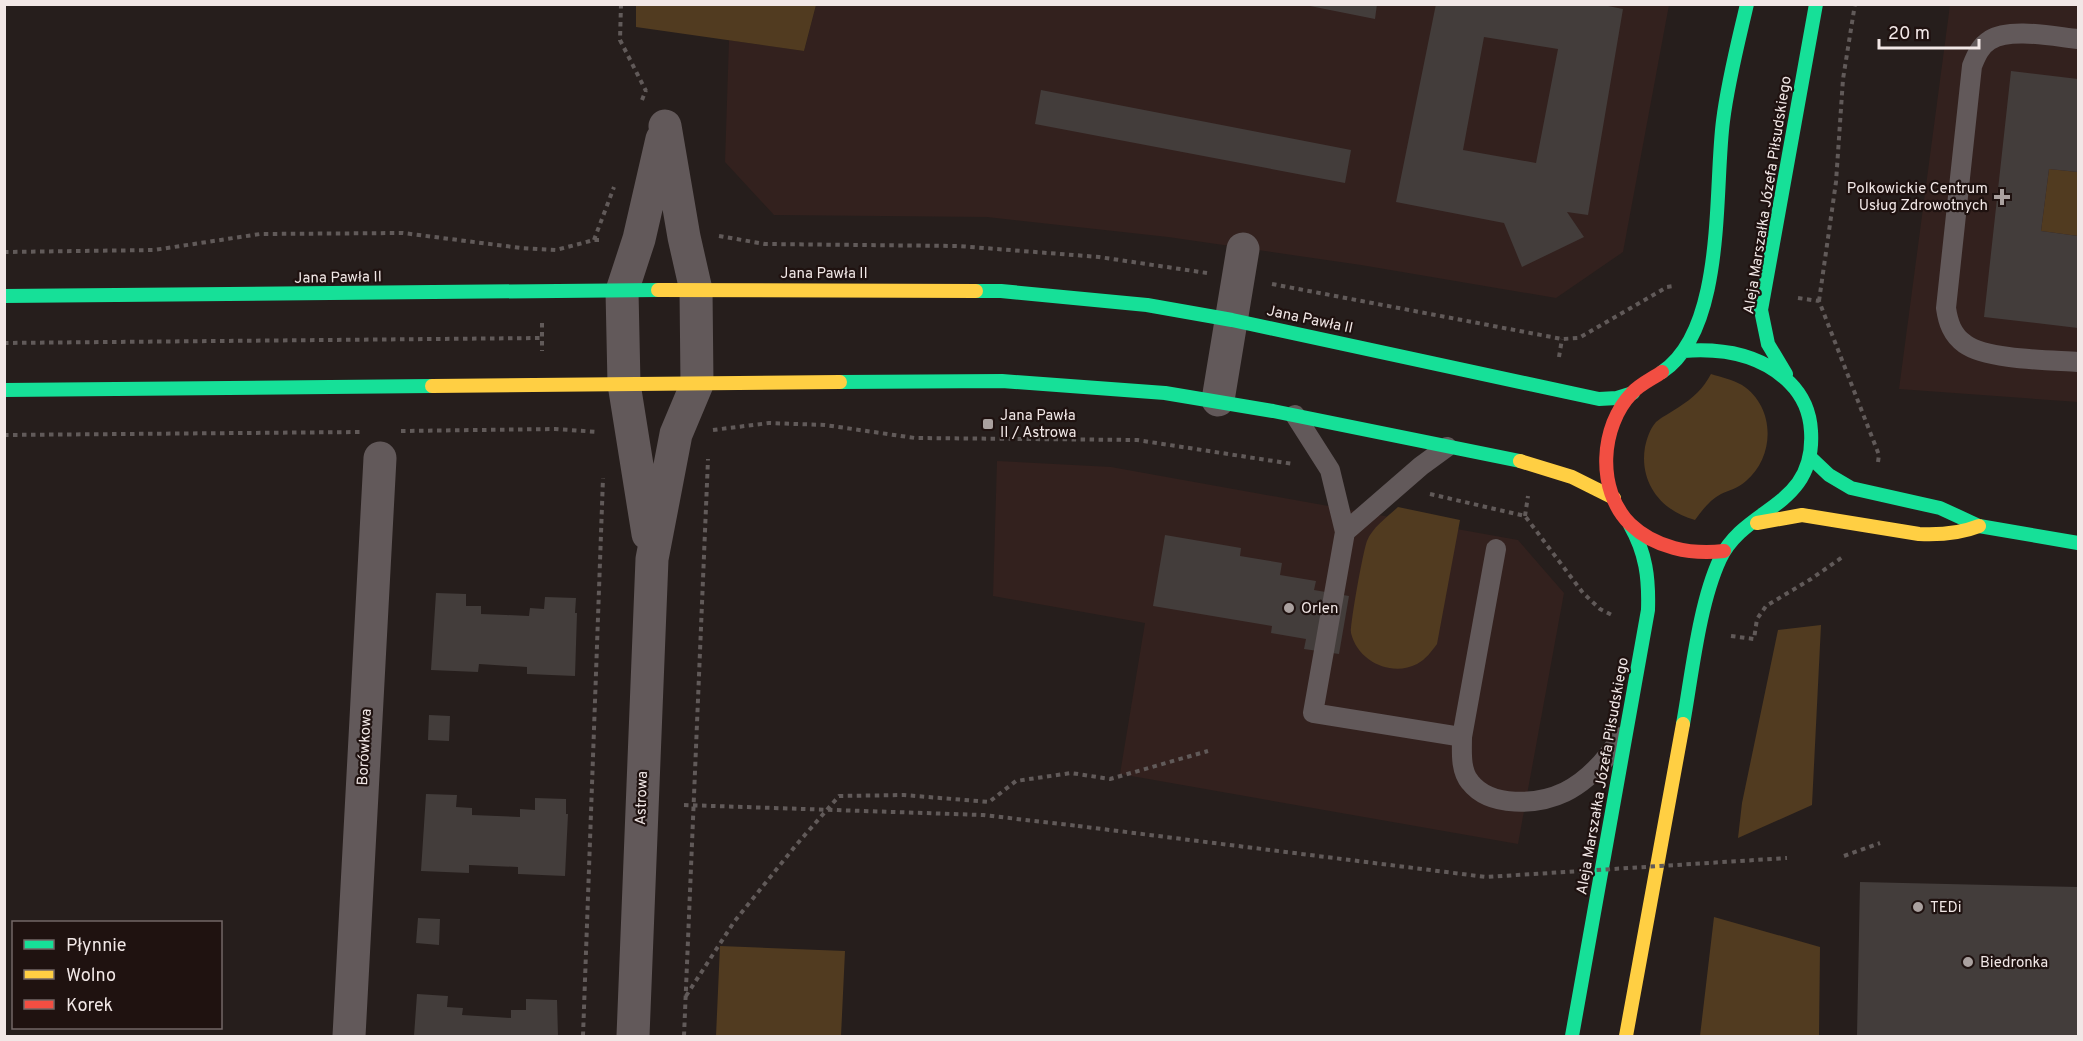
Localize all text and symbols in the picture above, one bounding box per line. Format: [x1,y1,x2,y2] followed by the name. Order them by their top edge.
[1879,12,1980,50] scale bar
[1888,23,1930,46] text: 20 m
[1740,75,1797,316] street label: Aleja Marszałka Józefa Piłsudskiego
[1847,180,1988,216] place label: Polkowickie Centrum Usług Zdrowotnych
[1993,188,2011,206] marker: Polkowickie Centrum Usług Zdrowotnych
[780,265,868,284] street label: Jana Pawła II
[294,268,382,289] street label: Jana Pawła II
[1265,302,1355,339] street label: Jana Pawła II
[1000,407,1076,443] place label: Jana Pawła II / Astrowa
[981,417,995,431] marker: Jana Pawła II / Astrowa
[1301,600,1338,619] place label: Orlen
[1282,601,1296,615] marker: Orlen
[1573,656,1634,897] street label: Aleja Marszałka Józefa Piłsudskiego
[354,708,377,786] street label: Borówkowa
[632,771,653,825] street label: Astrowa
[1930,899,1962,918] place label: TEDi
[1911,900,1925,914] marker: TEDi
[12,921,222,1029] legend
[66,935,127,958] text: Płynnie
[1980,954,2048,973] place label: Biedronka
[1961,955,1975,969] marker: Biedronka
[66,965,116,988] text: Wolno
[66,995,113,1018] text: Korek

